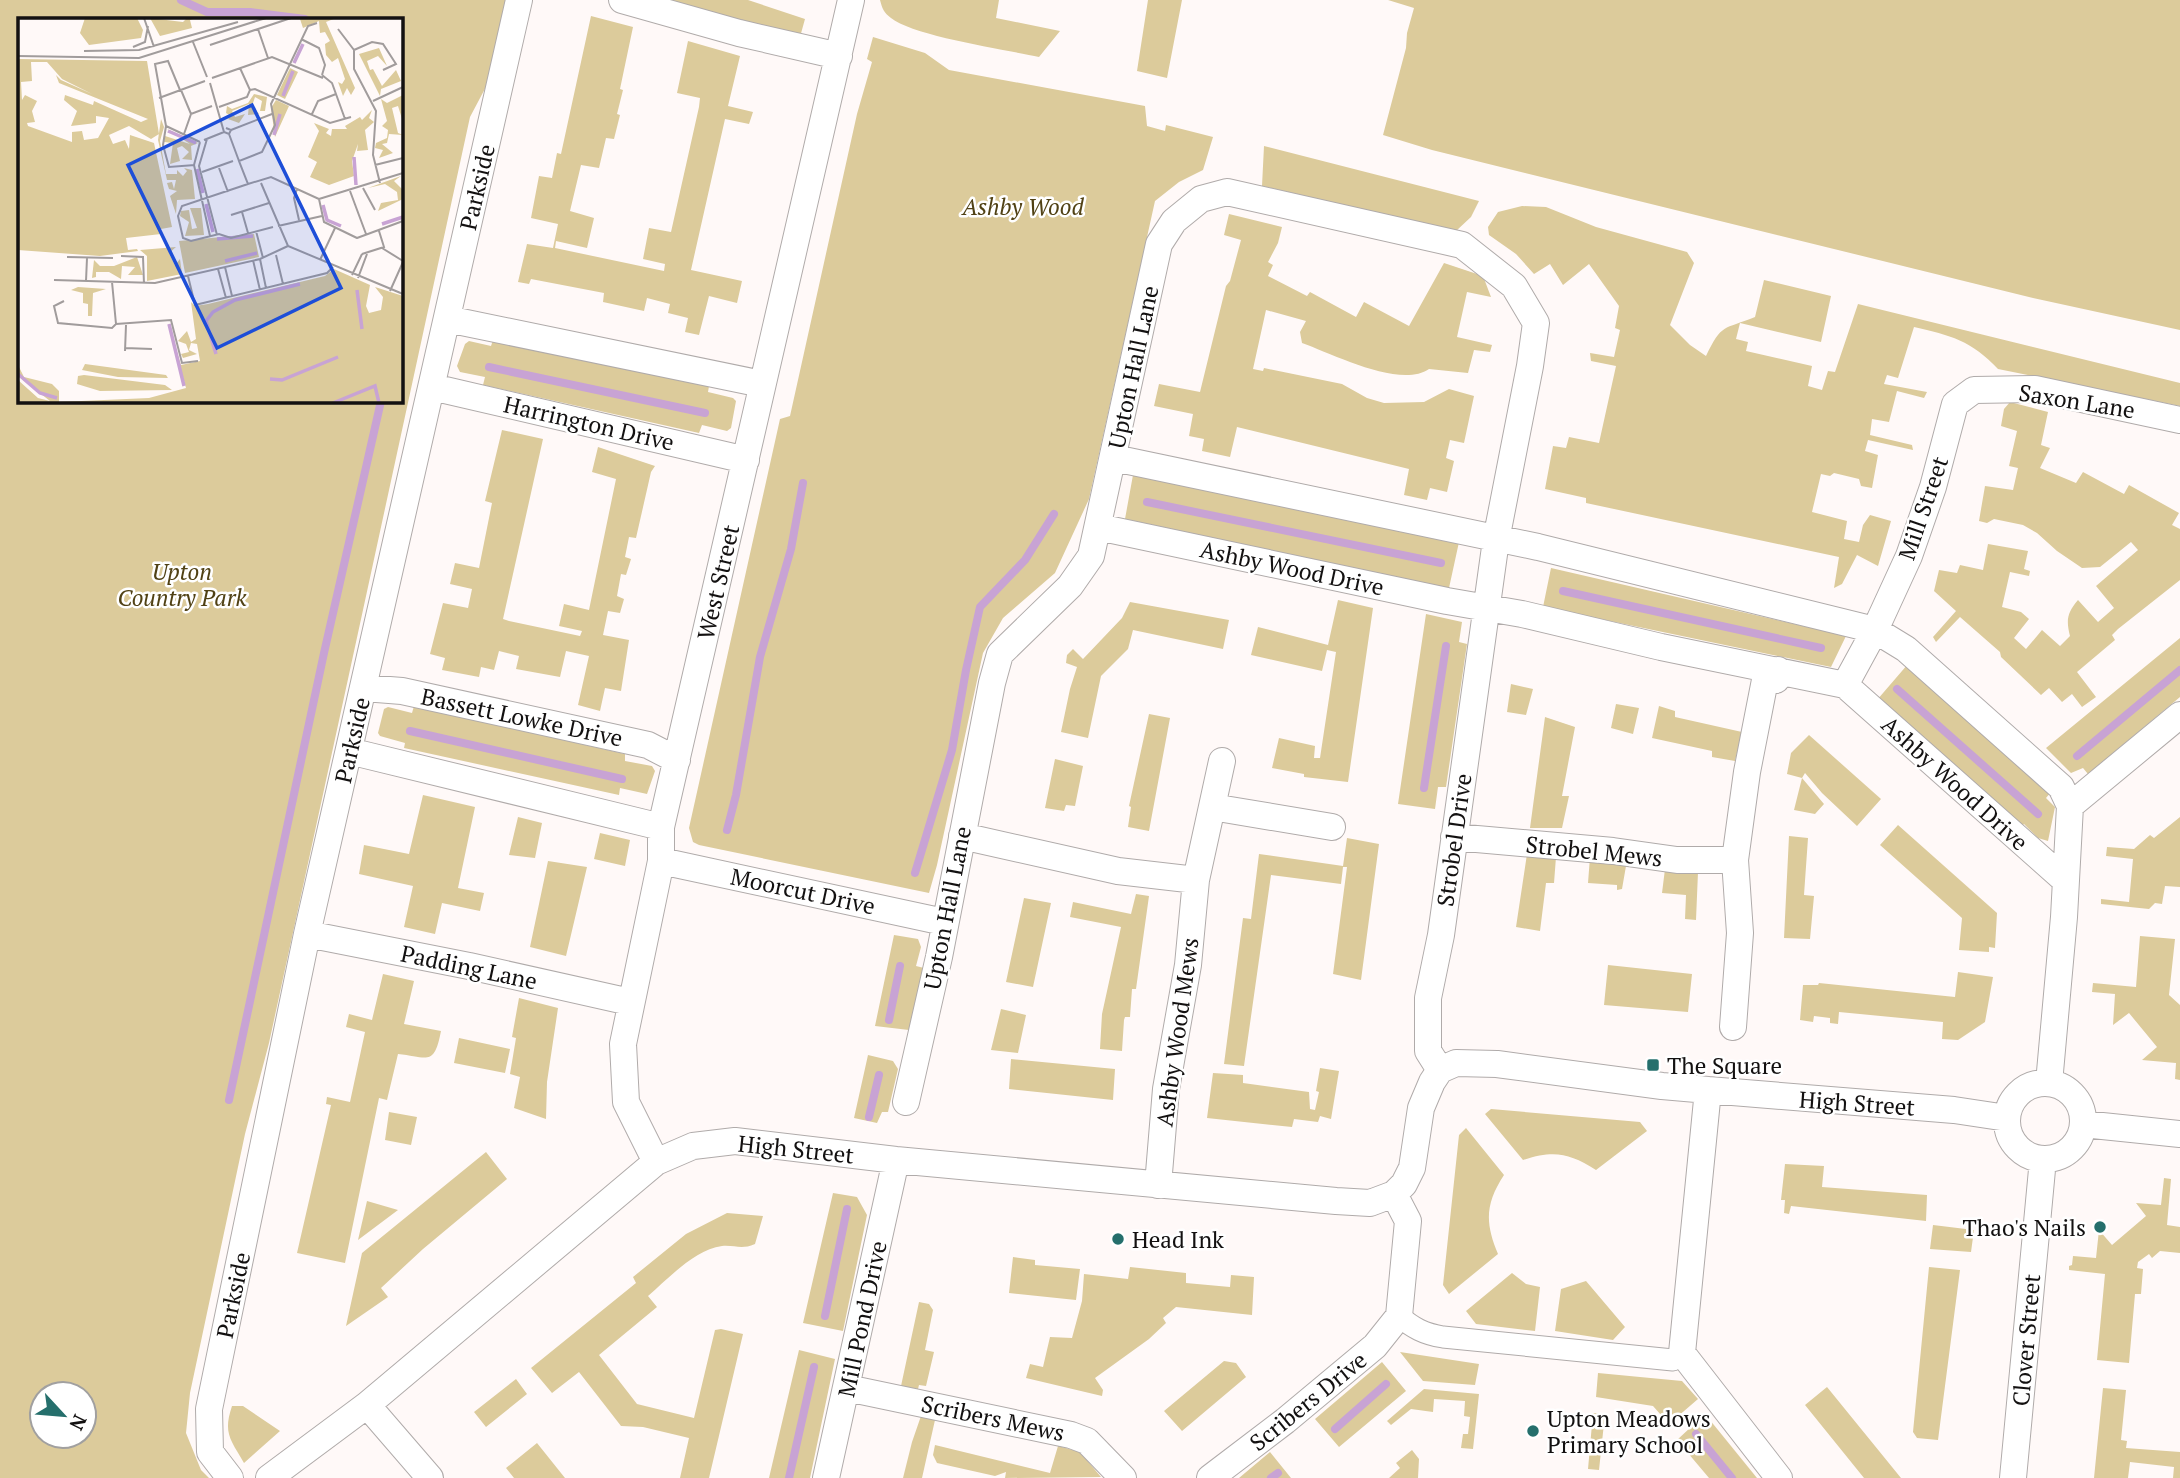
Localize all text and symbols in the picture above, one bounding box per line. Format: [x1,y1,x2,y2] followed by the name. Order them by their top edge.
[18,18,402,402] inset map
[452,141,502,233] street label: Parkside
[960,191,1084,222] park label: Ashby Wood
[1101,283,1165,451] street label: Upton Hall Lane
[2017,377,2137,425] street label: Saxon Lane
[501,388,677,458] street label: Harrington Drive
[1891,452,1955,564] street label: Mill Street
[690,521,746,642] street label: West Street
[1197,533,1387,603] street label: Ashby Wood Drive
[117,556,248,613] park label: Upton Country Park
[418,680,626,754] street label: Bassett Lowke Drive
[327,694,377,786] street label: Parkside
[1875,709,2035,857] street label: Ashby Wood Drive
[1429,772,1479,908] street label: Strobel Drive
[916,824,978,992] street label: Upton Hall Lane
[1524,828,1664,874] street label: Strobel Mews
[728,861,878,921] street label: Moorcut Drive
[1148,936,1206,1128] street label: Ashby Wood Mews
[398,937,540,997] street label: Padding Lane
[1667,1050,1782,1081] place label: The Square
[1645,1057,1661,1073] marker: The Square
[1798,1083,1917,1123] street label: High Street
[737,1128,856,1171] street label: High Street
[1963,1212,2086,1243] place label: Thao's Nails
[2092,1219,2108,1235] marker: Thao's Nails
[1132,1224,1224,1255] place label: Head Ink
[1110,1231,1126,1247] marker: Head Ink
[830,1238,894,1400] street label: Mill Pond Drive
[209,1249,257,1341] street label: Parkside
[2005,1272,2047,1407] street label: Clover Street
[1243,1344,1373,1458] street label: Scribers Drive
[28,1380,98,1450] north arrow
[919,1388,1067,1448] street label: Scribers Mews
[1547,1403,1711,1460] place label: Upton Meadows Primary School
[64,1411,93,1435] text: N
[1525,1423,1541,1439] marker: Upton Meadows Primary School

